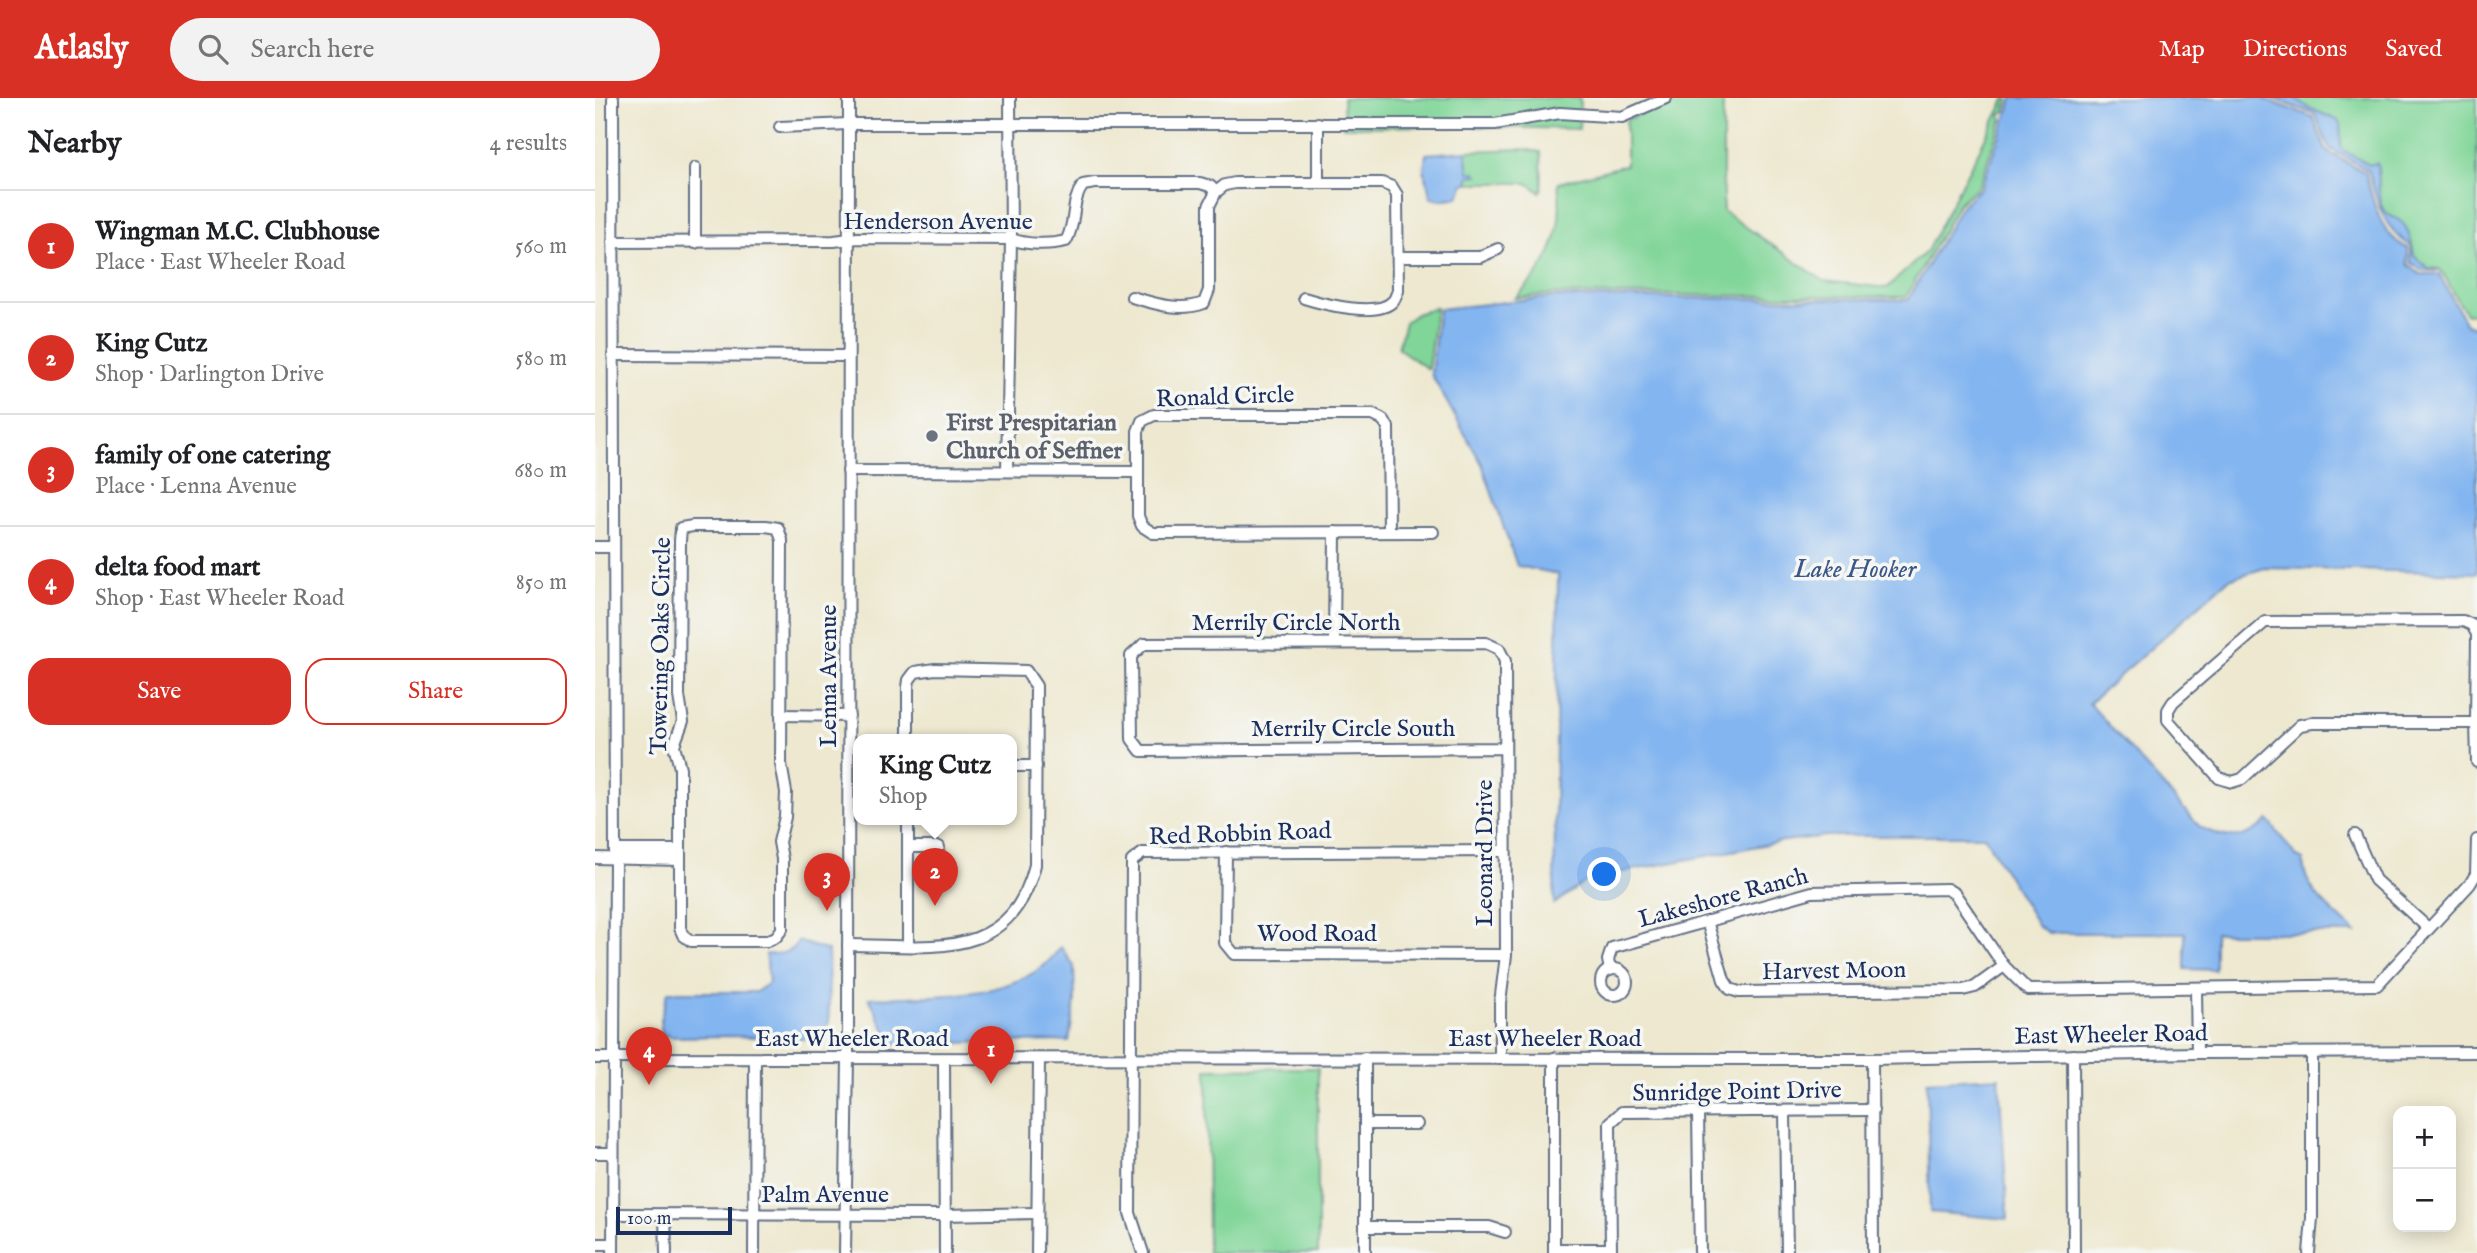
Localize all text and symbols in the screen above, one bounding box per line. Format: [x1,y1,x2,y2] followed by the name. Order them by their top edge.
[170,18,660,81] search box
[35,28,128,70] text: Atlasly
[194,30,232,68] icon: search
[250,33,374,66] text: Search here
[2159,34,2205,65] text: Map
[2243,34,2347,65] text: Directions
[2385,34,2442,65] text: Saved
[28,125,121,163] text: Nearby
[489,129,567,158] text: 4 results
[843,207,1033,238] street label: Henderson Avenue
[95,215,380,248] text: Wingman M.C. Clubhouse
[47,232,55,261] text: 1
[515,232,567,261] text: 560 m
[95,248,345,277] text: Place · East Wheeler Road
[95,327,207,360] text: King Cutz
[46,344,56,373] text: 2
[516,344,567,373] text: 580 m
[95,360,324,389] text: Shop · Darlington Drive
[1155,380,1295,415] street label: Ronald Circle
[946,408,1123,467] place label: First Prespitarian Church of Seffner
[924,428,940,444] marker: First Prespitarian Church of Seffner
[95,439,330,472] text: family of one catering
[47,456,55,485] text: 3
[514,456,567,485] text: 680 m
[95,472,297,501] text: Place · Lenna Avenue
[644,537,679,755] street label: Towering Oaks Circle
[95,551,260,584] text: delta food mart
[1793,553,1917,586] water label: Lake Hooker
[45,568,57,597] text: 4
[516,568,567,597] text: 850 m
[95,584,344,613] text: Shop · East Wheeler Road
[814,605,845,747] street label: Lenna Avenue
[1192,608,1401,639] street label: Merrily Circle North
[28,658,291,725] button: Save
[305,658,567,725] button: Share
[1251,714,1456,745] street label: Merrily Circle South
[853,734,1017,825] popup
[879,749,991,782] text: King Cutz
[1470,779,1501,927] street label: Leonard Drive
[879,782,928,811] text: Shop
[1148,816,1332,853] street label: Red Robbin Road
[912,848,958,906] pin: 2
[804,853,850,911] pin: 3
[1587,857,1621,891] your location
[1635,861,1812,936] street label: Lakeshore Ranch
[1257,919,1377,950] street label: Wood Road
[1762,955,1907,988] street label: Harvest Moon
[2014,1018,2208,1053] street label: East Wheeler Road
[755,1024,949,1055] street label: East Wheeler Road
[1448,1024,1642,1055] street label: East Wheeler Road
[968,1026,1014,1084] pin: 1
[626,1027,672,1085] pin: 4
[1632,1075,1842,1110] street label: Sunridge Point Drive
[2393,1106,2456,1232] map controls
[2393,1106,2456,1169] button: +
[2393,1169,2456,1232] button: −
[761,1180,889,1211] street label: Palm Avenue
[616,1204,731,1236] scale bar
[627,1207,671,1231] text: 100 m

